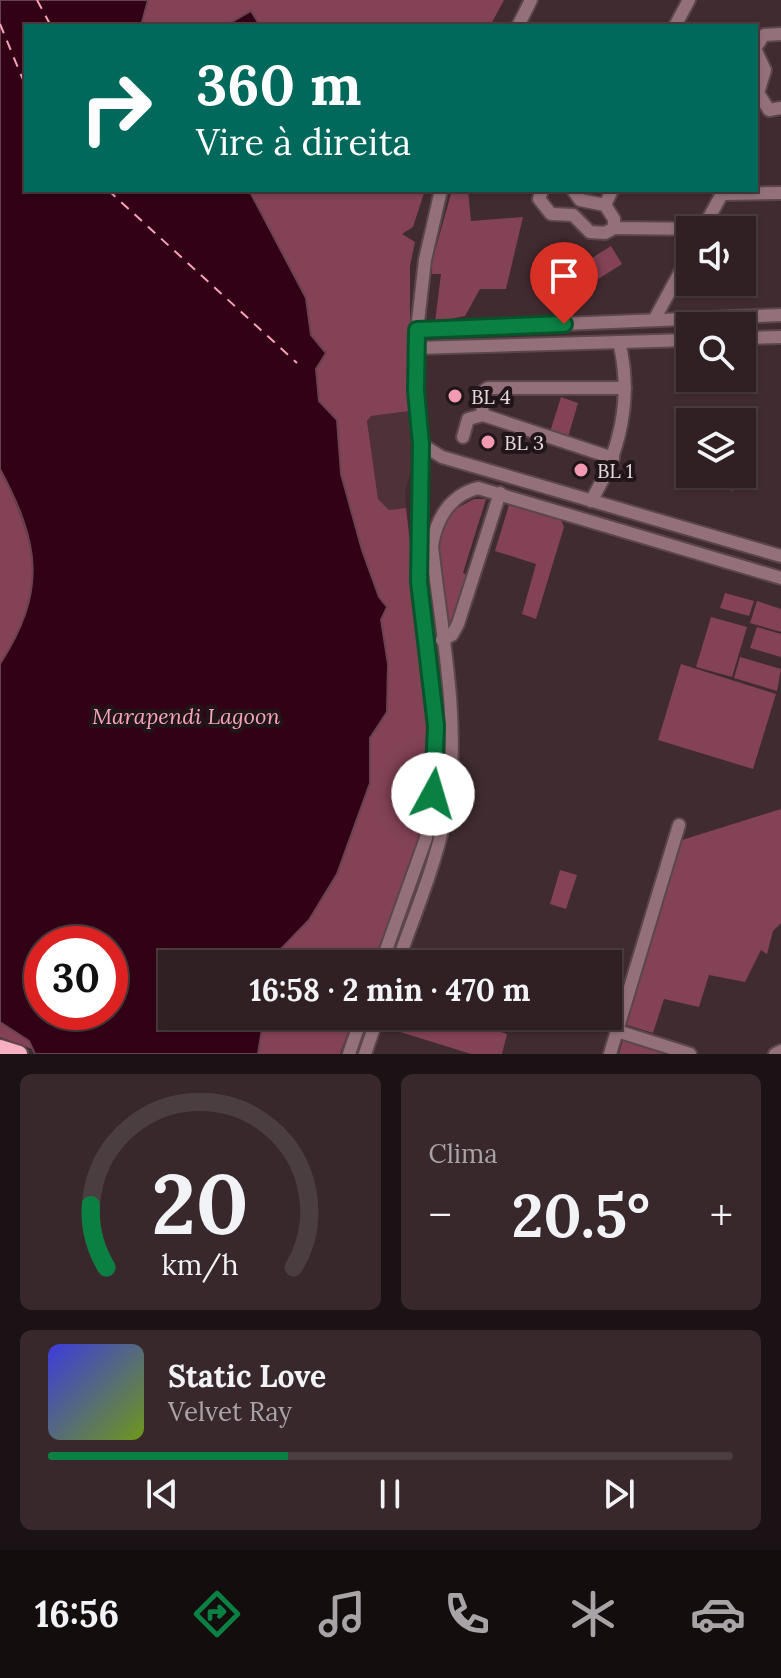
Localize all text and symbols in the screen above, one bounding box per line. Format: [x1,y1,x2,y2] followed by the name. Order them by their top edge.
[196,49,361,120] text: 360 m
[64,56,168,160] icon: right
[196,119,411,165] text: Vire à direita
[676,216,756,488] map controls
[676,216,756,296] button: sound
[530,242,598,324] pin
[542,254,586,298] icon: arrive
[676,312,756,392] button: search
[471,384,511,409] place label: BL 4
[446,387,464,405] marker: BL 4
[676,408,756,488] button: layers
[504,430,544,455] place label: BL 3
[479,433,497,451] marker: BL 3
[597,458,633,483] place label: BL 1
[572,461,590,479] marker: BL 1
[92,702,280,730] water label: Marapendi Lagoon
[391,752,475,836] position arrow
[24,926,128,1030] speed limit sign: 30
[250,971,530,1009] text: 16:58 · 2 min · 470 m
[429,1137,498,1170] text: Clima
[152,1150,249,1257] text: 20
[512,1177,650,1253] text: 20.5°
[429,1187,452,1243] text: −
[710,1187,733,1243] text: +
[162,1246,239,1283] text: km/h
[168,1357,326,1395] text: Static Love
[168,1395,292,1428] text: Velvet Ray
[140,1472,184,1516] icon: previous
[368,1472,412,1516] icon: pause
[597,1472,641,1516] icon: next
[189,1586,245,1642] icon: directions
[314,1586,370,1642] icon: music
[439,1586,495,1642] icon: phone
[565,1586,621,1642] icon: climate
[690,1586,746,1642] icon: car
[35,1591,119,1637] text: 16:56

